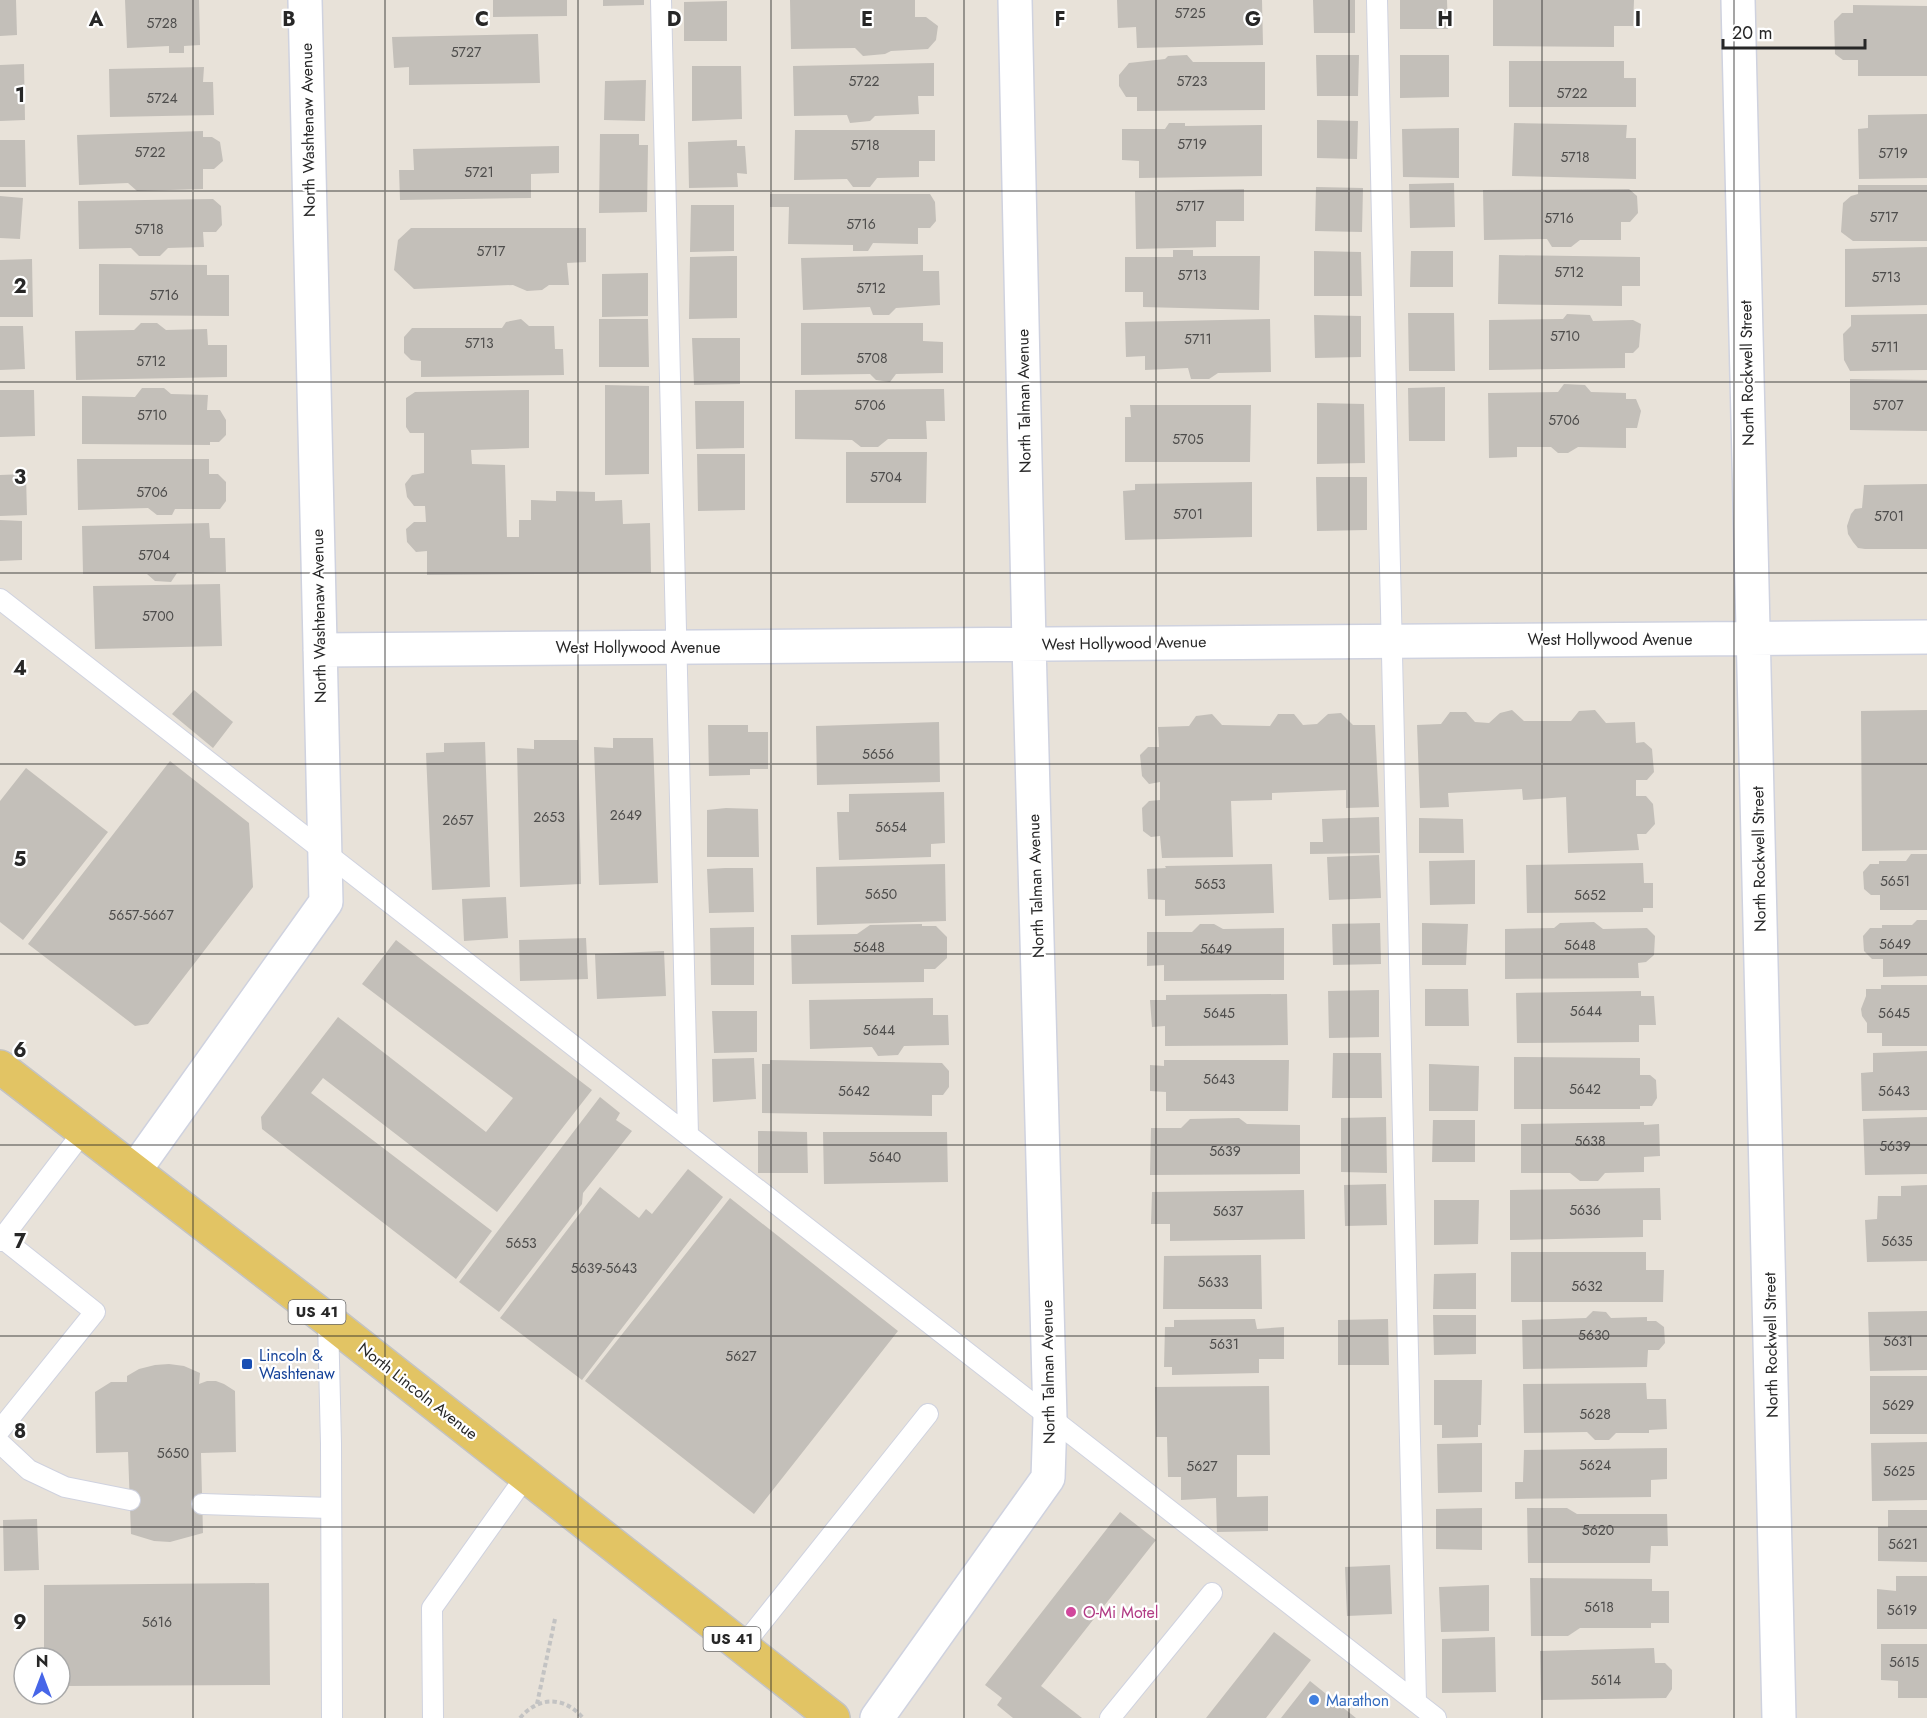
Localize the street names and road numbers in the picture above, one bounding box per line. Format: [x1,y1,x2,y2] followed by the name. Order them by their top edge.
[295,43,321,217] street label: North Washtenaw Avenue
[1734,300,1760,446] street label: North Rockwell Street
[1011,329,1037,473] street label: North Talman Avenue
[306,529,332,703] street label: North Washtenaw Avenue
[1528,628,1692,651] street label: West Hollywood Avenue
[1041,630,1207,656] street label: West Hollywood Avenue
[556,636,720,659] street label: West Hollywood Avenue
[1746,786,1772,932] street label: North Rockwell Street
[1022,814,1050,958] street label: North Talman Avenue
[1758,1272,1784,1418] street label: North Rockwell Street
[288,1300,346,1324] road number: US 41
[1035,1300,1061,1444] street label: North Talman Avenue
[353,1337,483,1445] street label: North Lincoln Avenue
[704,1627,760,1651] road number: US 41

